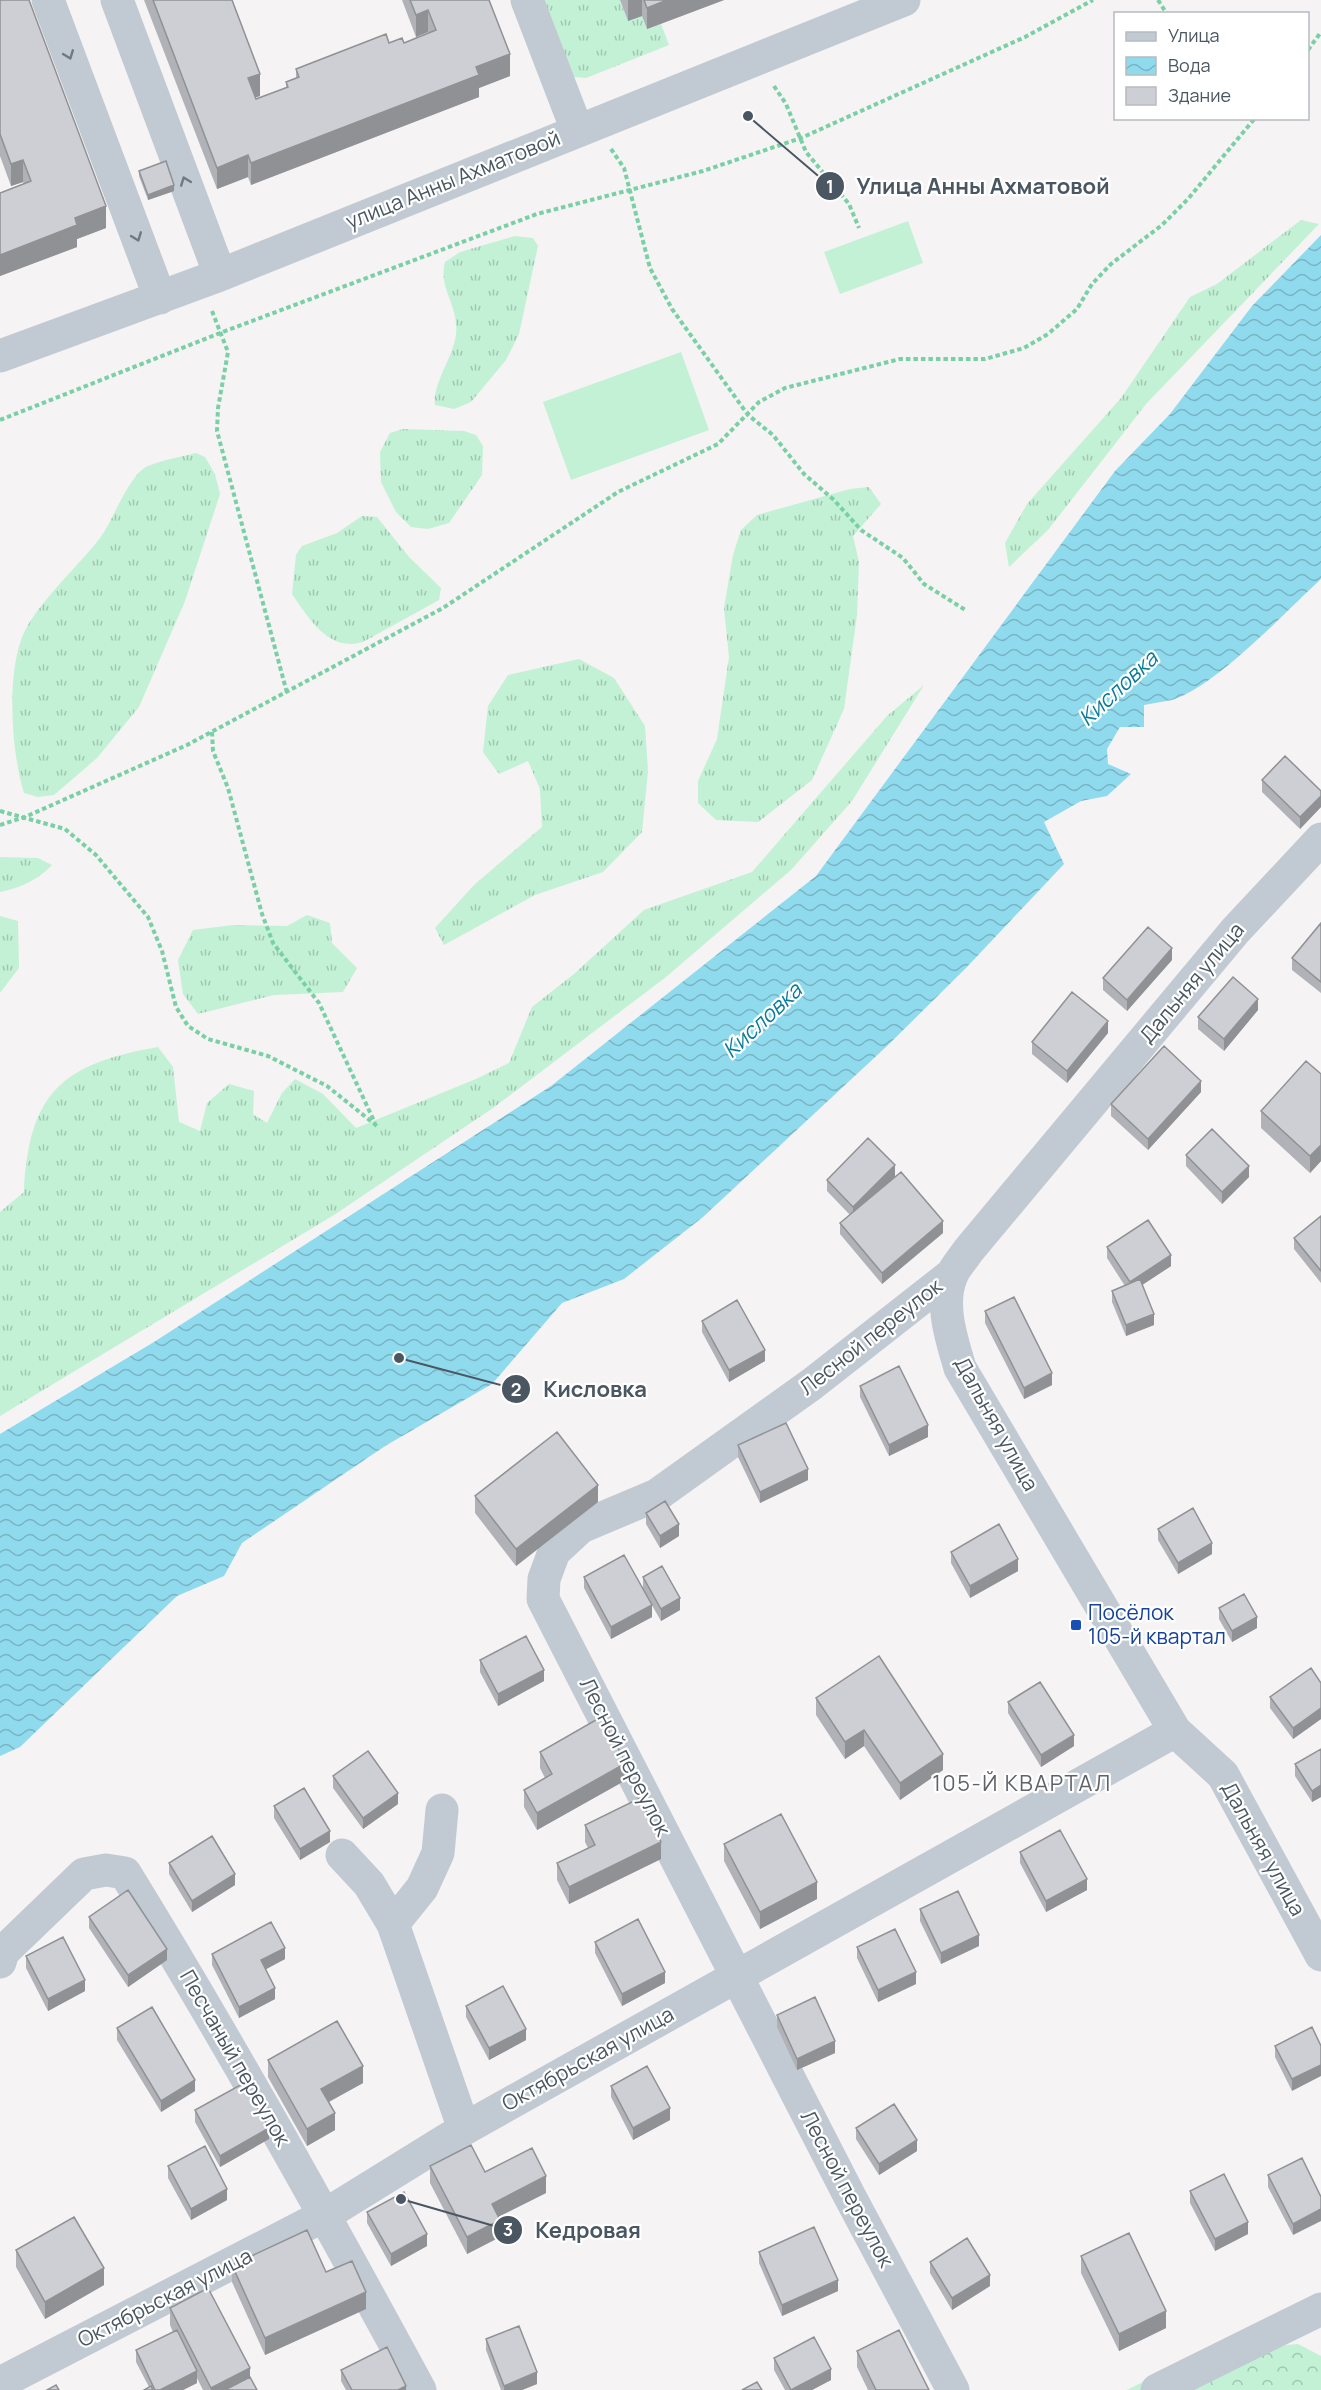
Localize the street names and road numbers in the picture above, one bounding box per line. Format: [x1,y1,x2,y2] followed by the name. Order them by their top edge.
[341,123,564,235] street label: улица Анны Ахматовой
[1133,916,1250,1049] street label: Дальняя улица
[793,1271,948,1401] street label: Лесной переулок
[948,1351,1045,1496] street label: Дальняя улица
[574,1673,678,1841] street label: Лесной переулок
[1215,1776,1312,1921] street label: Дальняя улица
[174,1965,298,2151] street label: Песчаный переулок
[497,1999,678,2117] street label: Октябрьская улица
[795,2105,901,2272] street label: Лесной переулок
[73,2241,257,2353] street label: Октябрьская улица

